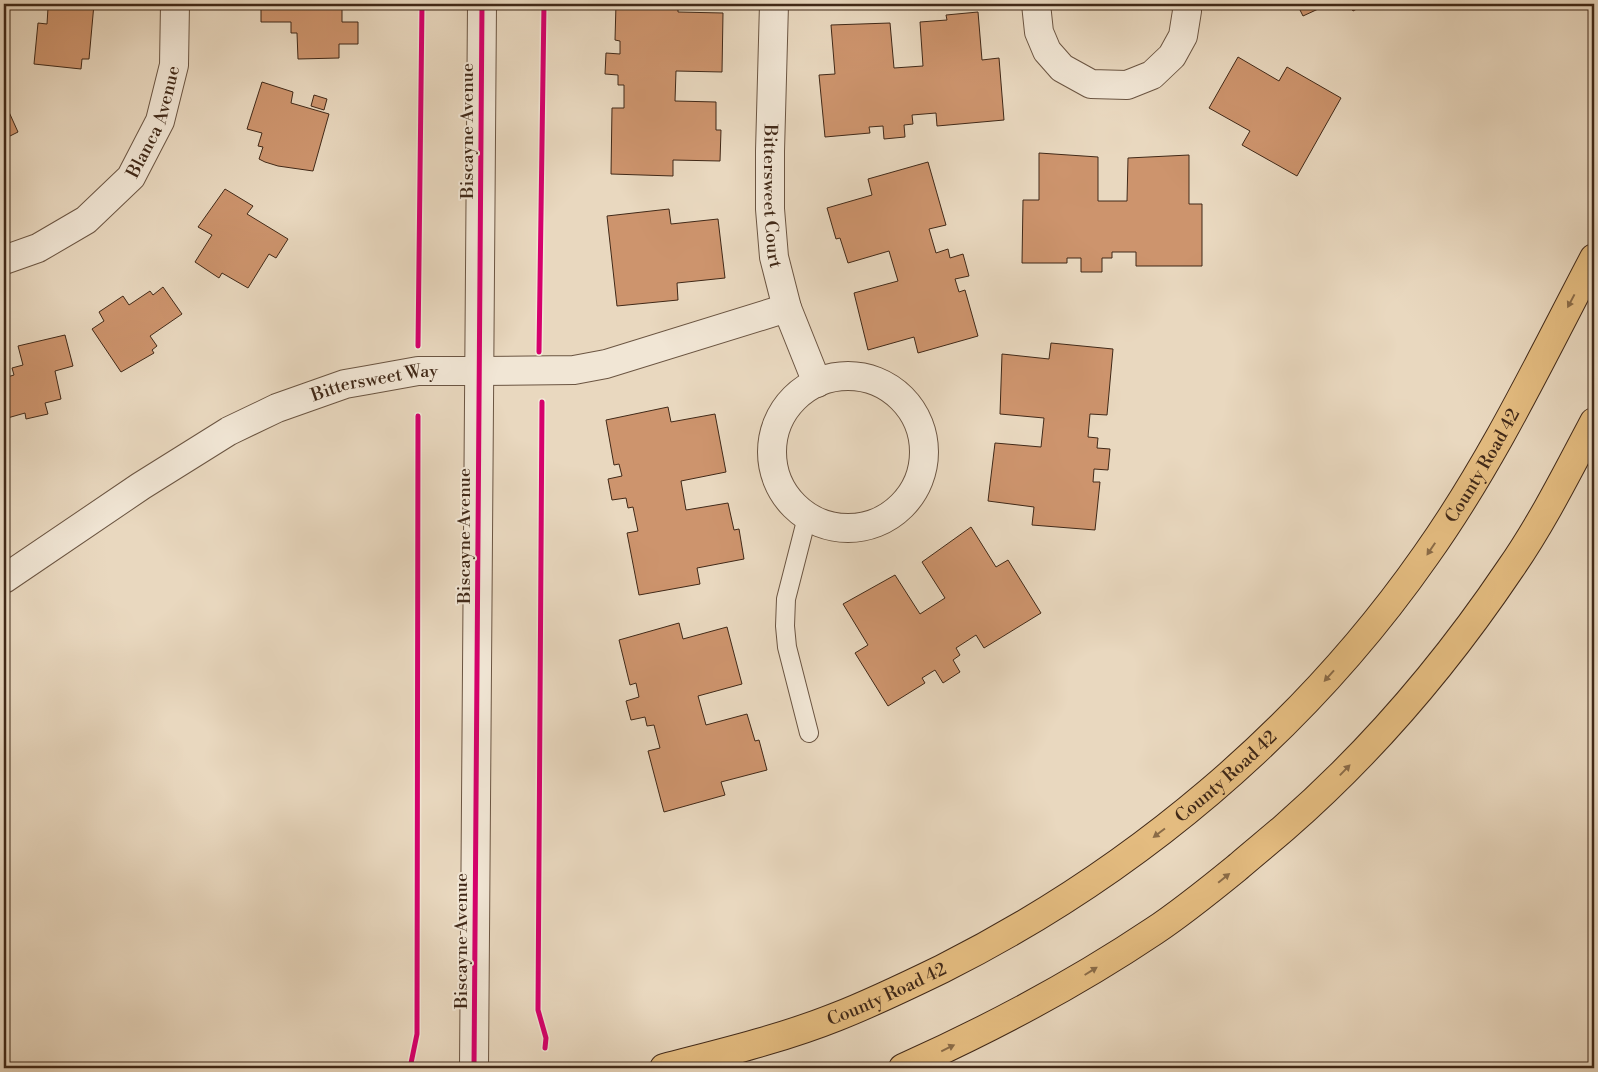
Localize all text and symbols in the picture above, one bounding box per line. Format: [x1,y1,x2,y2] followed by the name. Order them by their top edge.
[121,63,185,183] street label: Blanca Avenue
[456,63,479,200] street label: Biscayne Avenue
[758,123,787,271] street label: Bittersweet Court
[1567,295,1576,308] one-way arrow
[307,359,438,407] street label: Bittersweet Way
[1440,405,1525,527] street label: County Road 42
[453,468,476,605] street label: Biscayne Avenue
[1426,542,1436,556] one-way arrow
[1323,669,1335,681] one-way arrow
[1170,726,1282,828] street label: County Road 42
[1339,764,1351,776] one-way arrow
[1153,828,1166,839] one-way arrow
[1217,872,1230,883] one-way arrow
[450,873,473,1010] street label: Biscayne Avenue
[824,958,950,1031] street label: County Road 42
[1084,966,1097,976] one-way arrow
[940,1044,955,1052] one-way arrow

